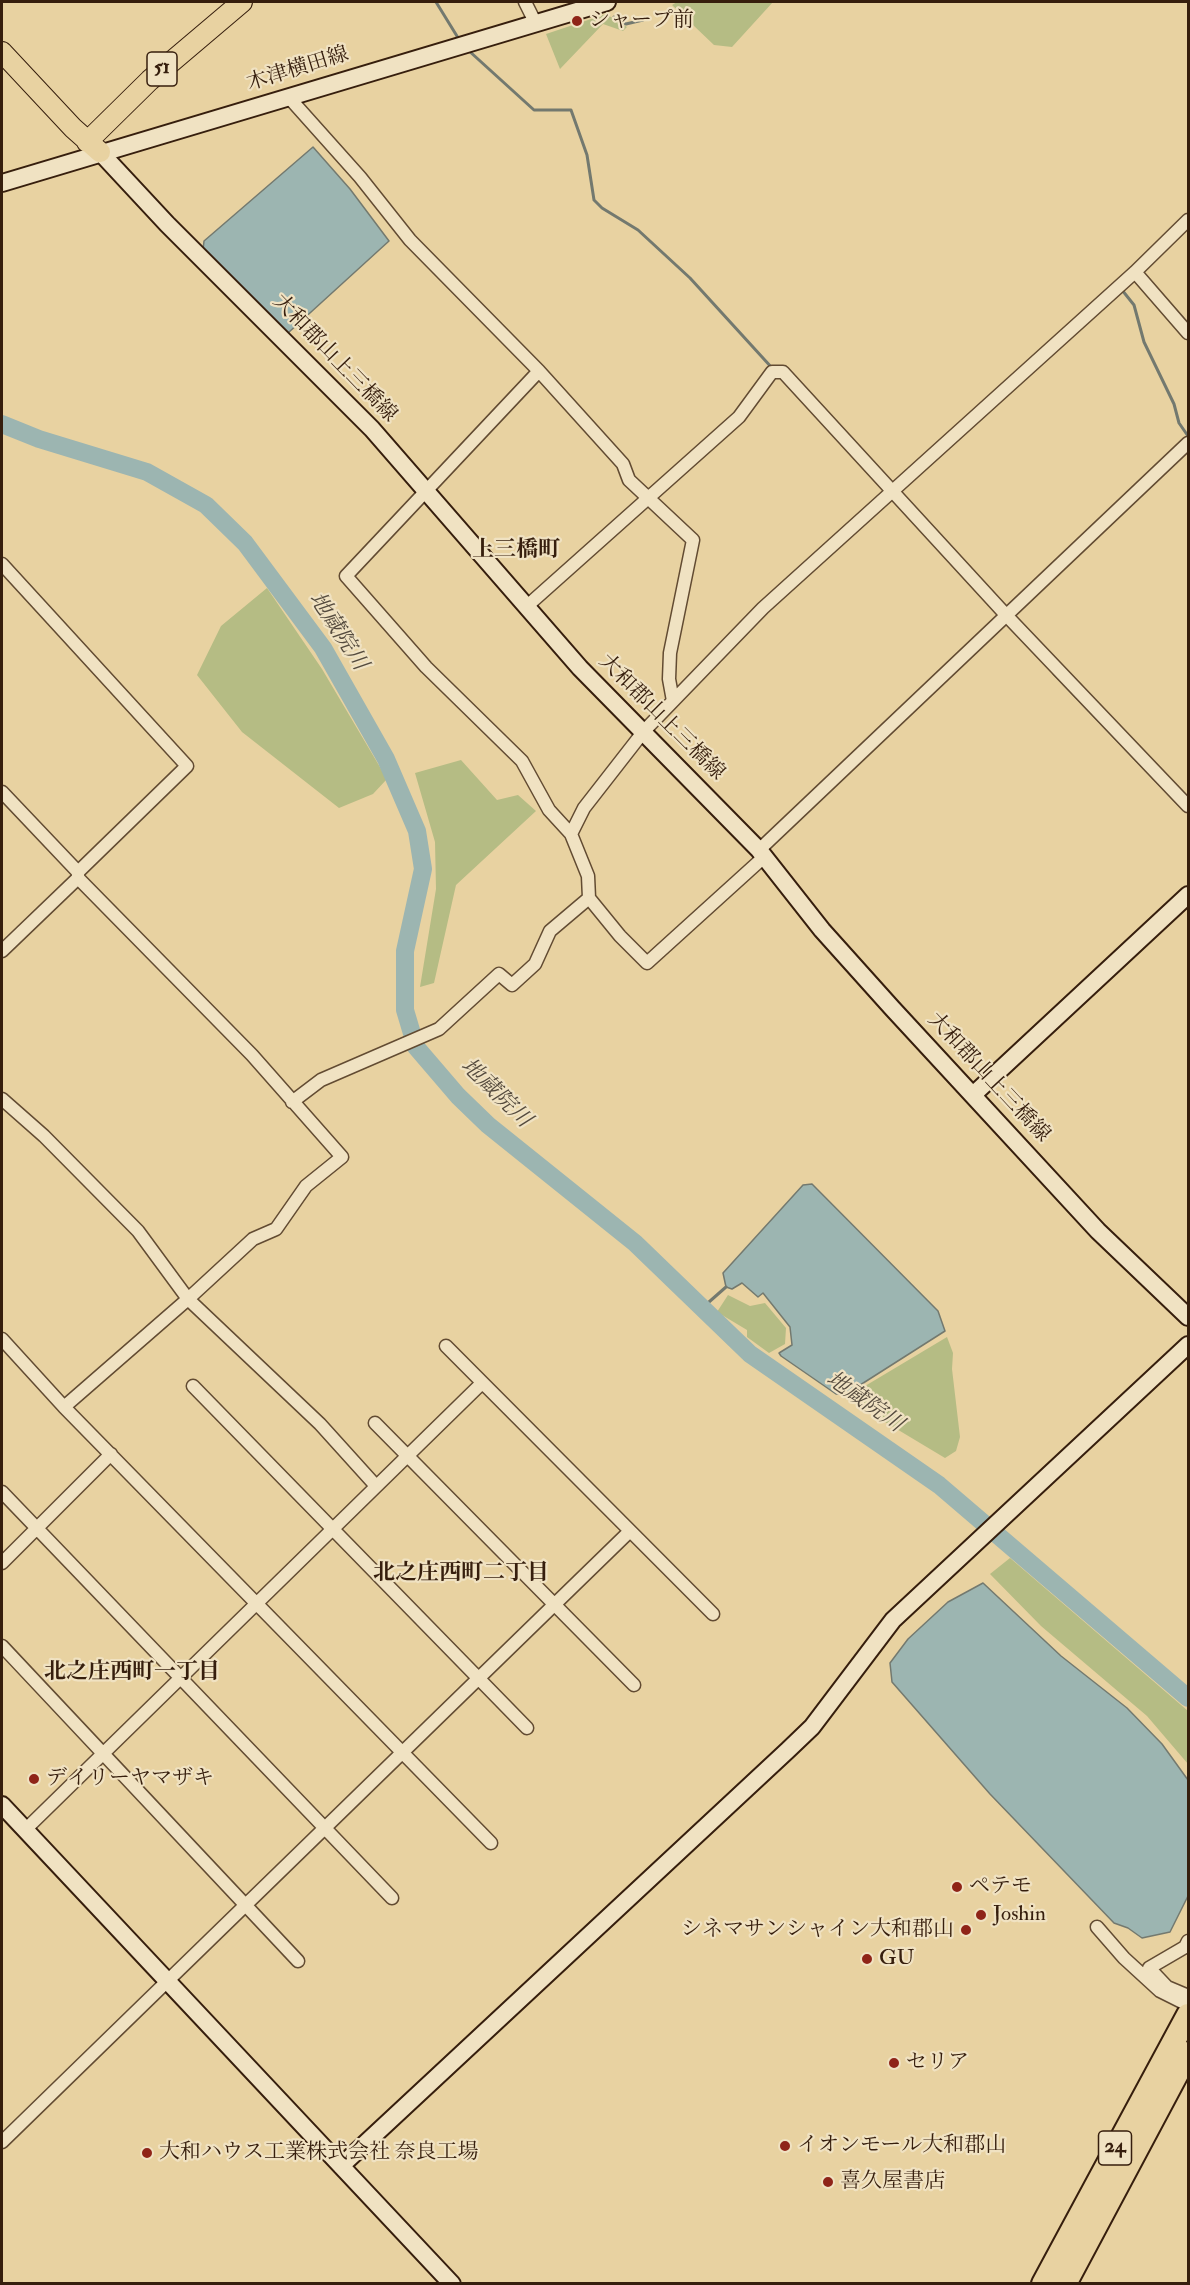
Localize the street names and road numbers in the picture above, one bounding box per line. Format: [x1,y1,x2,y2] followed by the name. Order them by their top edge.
[244,43,352,97] street label: 木津横田線
[147,52,177,86] road number: 51
[267,290,401,428] street label: 大和郡山上三橋線
[593,650,729,786] street label: 大和郡山上三橋線
[921,1008,1055,1148] street label: 大和郡山上三橋線
[1098,2131,1132,2165] road number: 24

